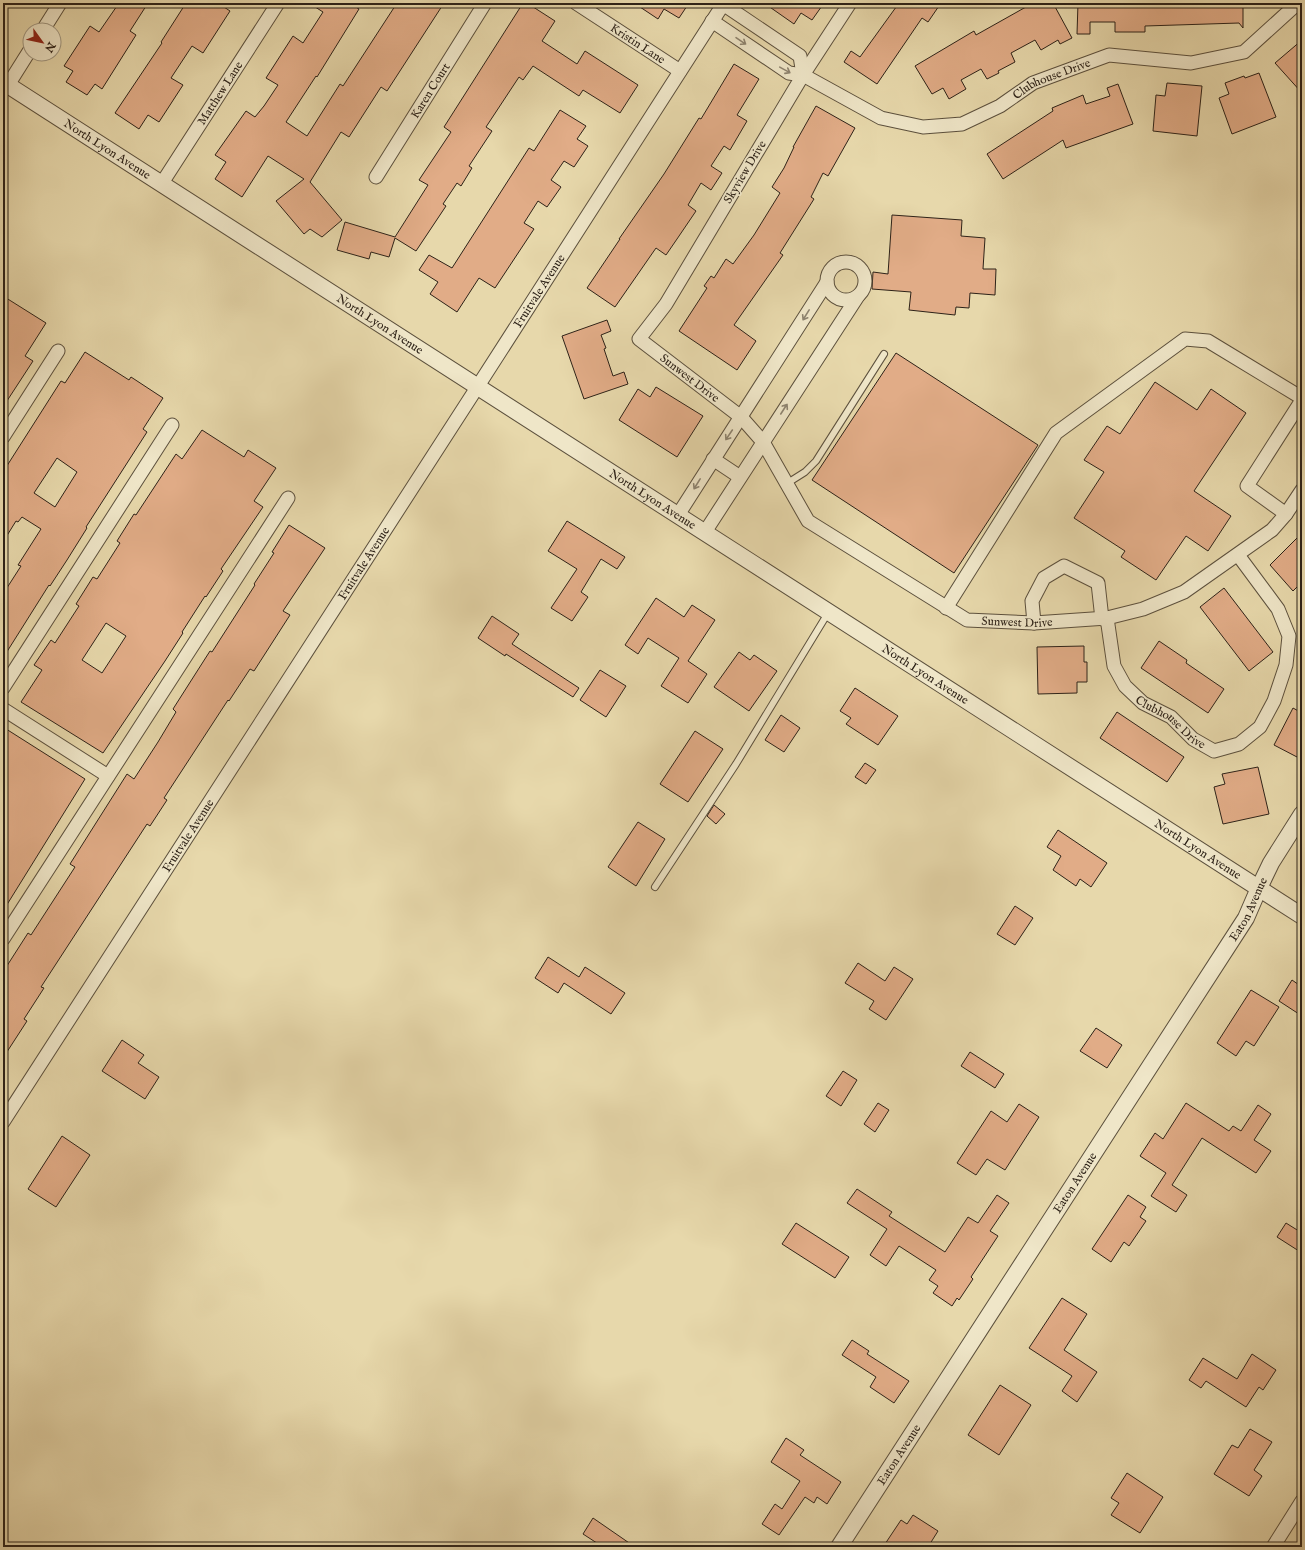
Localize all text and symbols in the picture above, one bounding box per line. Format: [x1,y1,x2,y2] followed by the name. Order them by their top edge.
[608,20,669,67] street label: Kristin Lane
[22,22,62,62] north arrow
[735,37,746,45] one-way arrow
[41,38,59,55] text: N
[1010,55,1093,102] street label: Clubhouse Drive
[194,58,246,128] street label: Matthew Lane
[407,60,453,121] street label: Karen Court
[779,67,791,75] one-way arrow
[61,116,154,183] street label: North Lyon Avenue
[720,137,770,206] street label: Skyview Drive
[510,251,568,330] street label: Fruitvale Avenue
[334,291,427,358] street label: North Lyon Avenue
[802,309,810,320] one-way arrow
[657,350,723,406] street label: Sunwest Drive
[780,404,788,415] one-way arrow
[725,430,733,441] one-way arrow
[606,466,699,533] street label: North Lyon Avenue
[693,478,701,490] one-way arrow
[335,524,393,603] street label: Fruitvale Avenue
[981,613,1053,631] street label: Sunwest Drive
[879,641,972,708] street label: North Lyon Avenue
[1132,692,1209,752] street label: Clubhouse Drive
[159,796,217,875] street label: Fruitvale Avenue
[1152,816,1245,883] street label: North Lyon Avenue
[1226,874,1271,944] street label: Eaton Avenue
[1050,1149,1100,1216] street label: Eaton Avenue
[874,1421,924,1488] street label: Eaton Avenue

